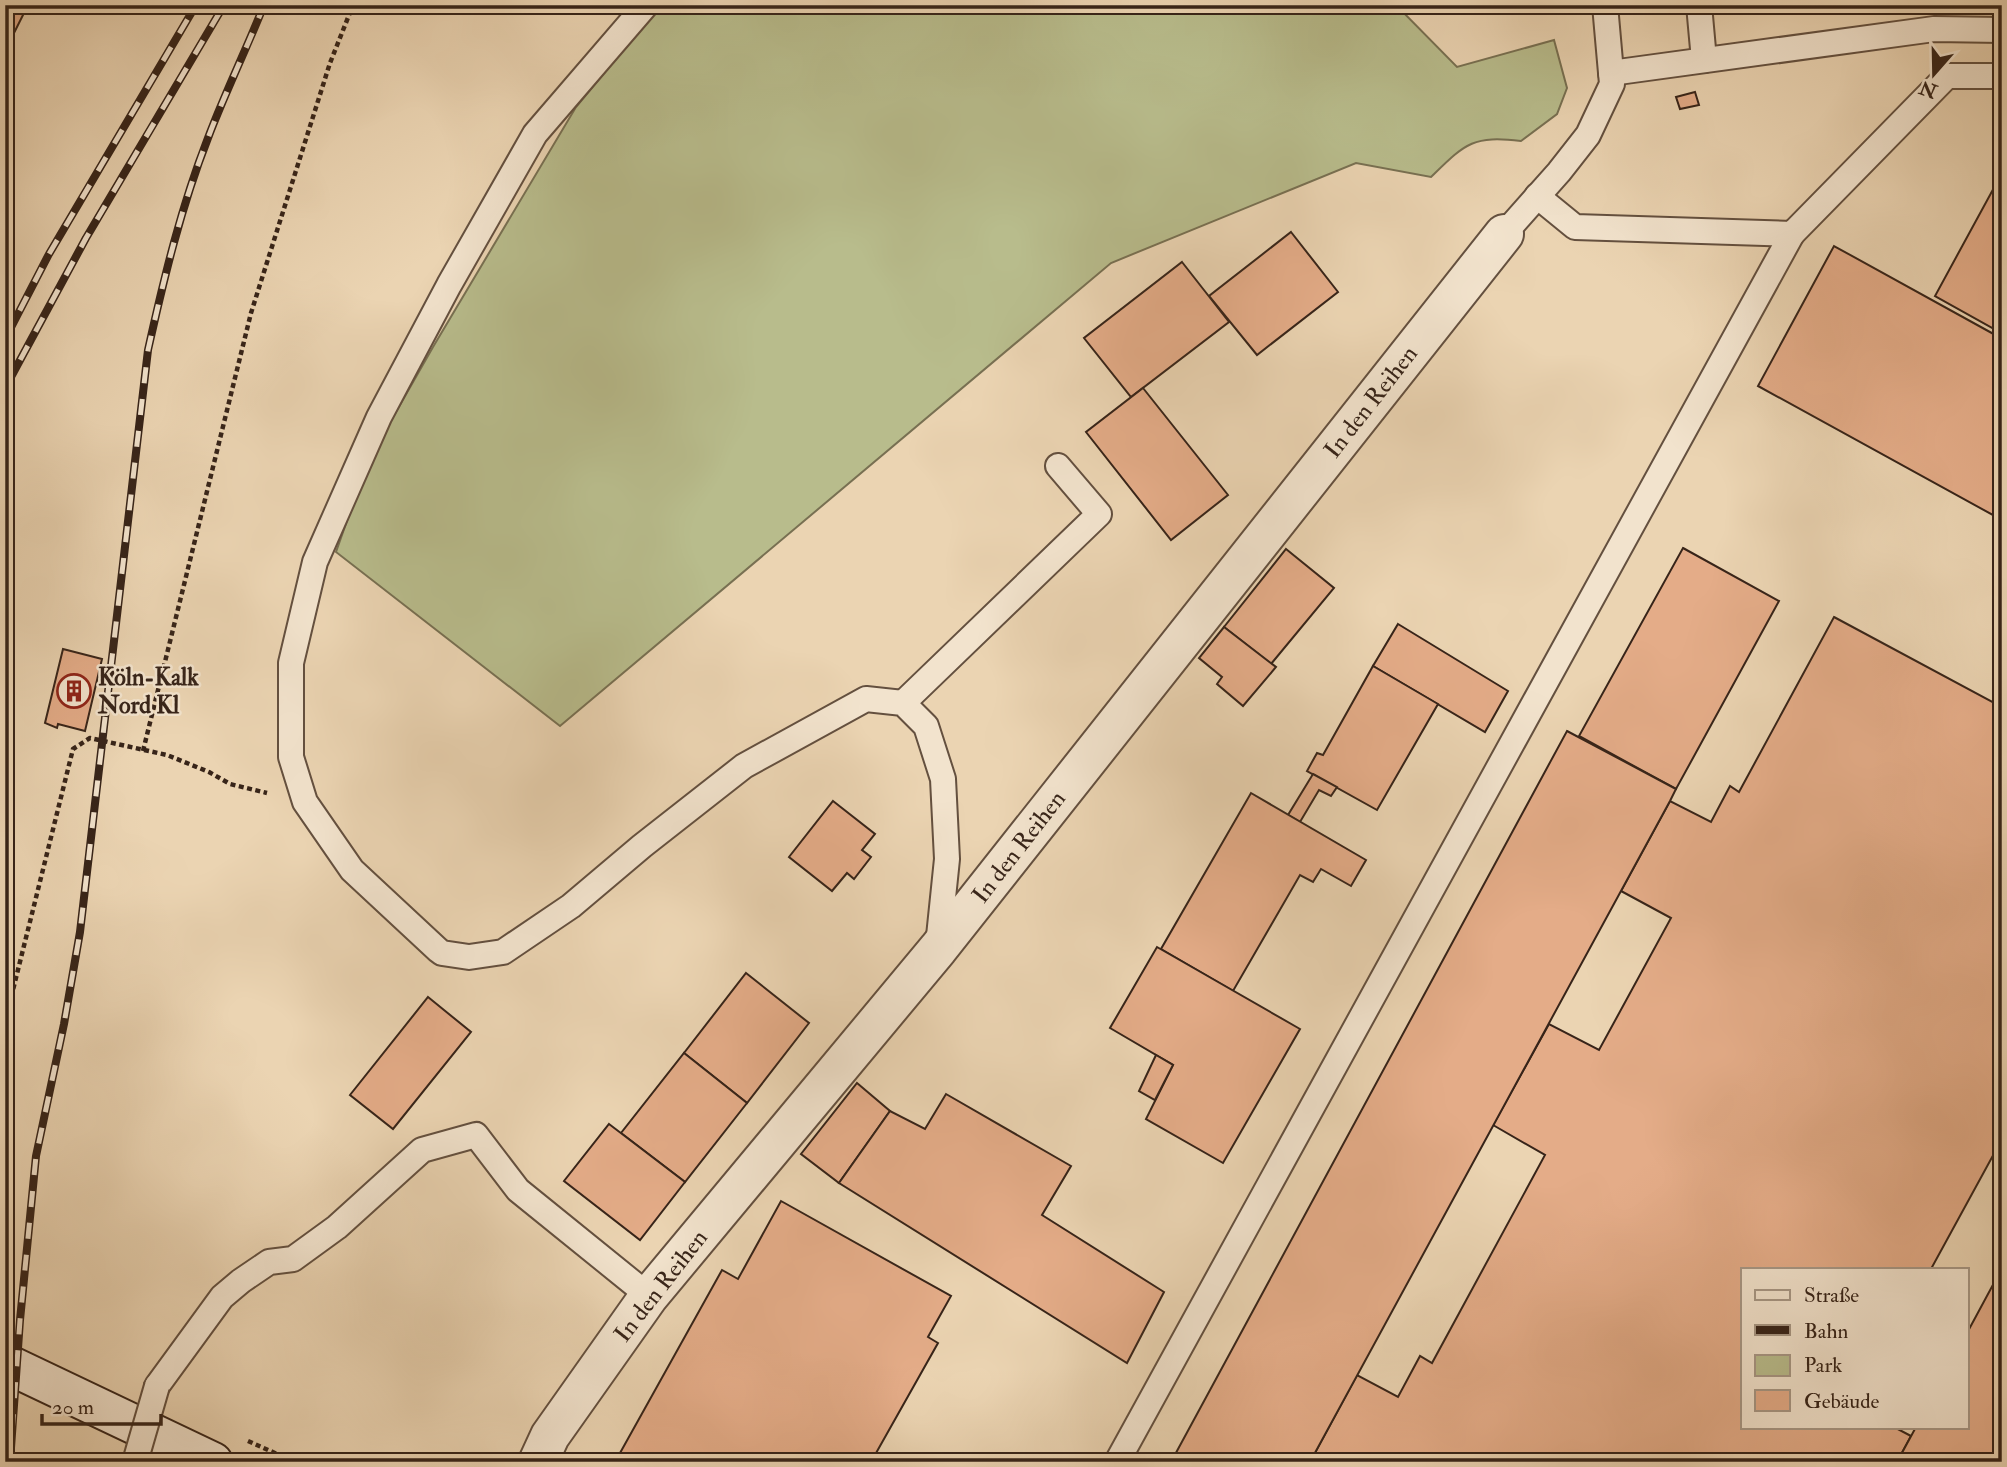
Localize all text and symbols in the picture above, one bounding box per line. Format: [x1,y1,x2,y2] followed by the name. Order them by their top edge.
[1898,38,1968,108] north arrow
[1916,75,1942,104] text: N
[1317,339,1425,465] street label: In den Reihen
[97,662,199,721] place label: Köln-Kalk Nord Kl
[55,672,93,710] building icon: Köln-Kalk Nord Kl
[965,784,1073,910] street label: In den Reihen
[607,1223,715,1349] street label: In den Reihen
[1741,1268,1968,1428] legend
[1804,1282,1859,1309] text: Straße
[1804,1318,1848,1345] text: Bahn
[1804,1352,1842,1379] text: Park
[42,1383,161,1427] scale bar
[1804,1388,1880,1415] text: Gebäude
[52,1394,94,1421] text: 20 m

